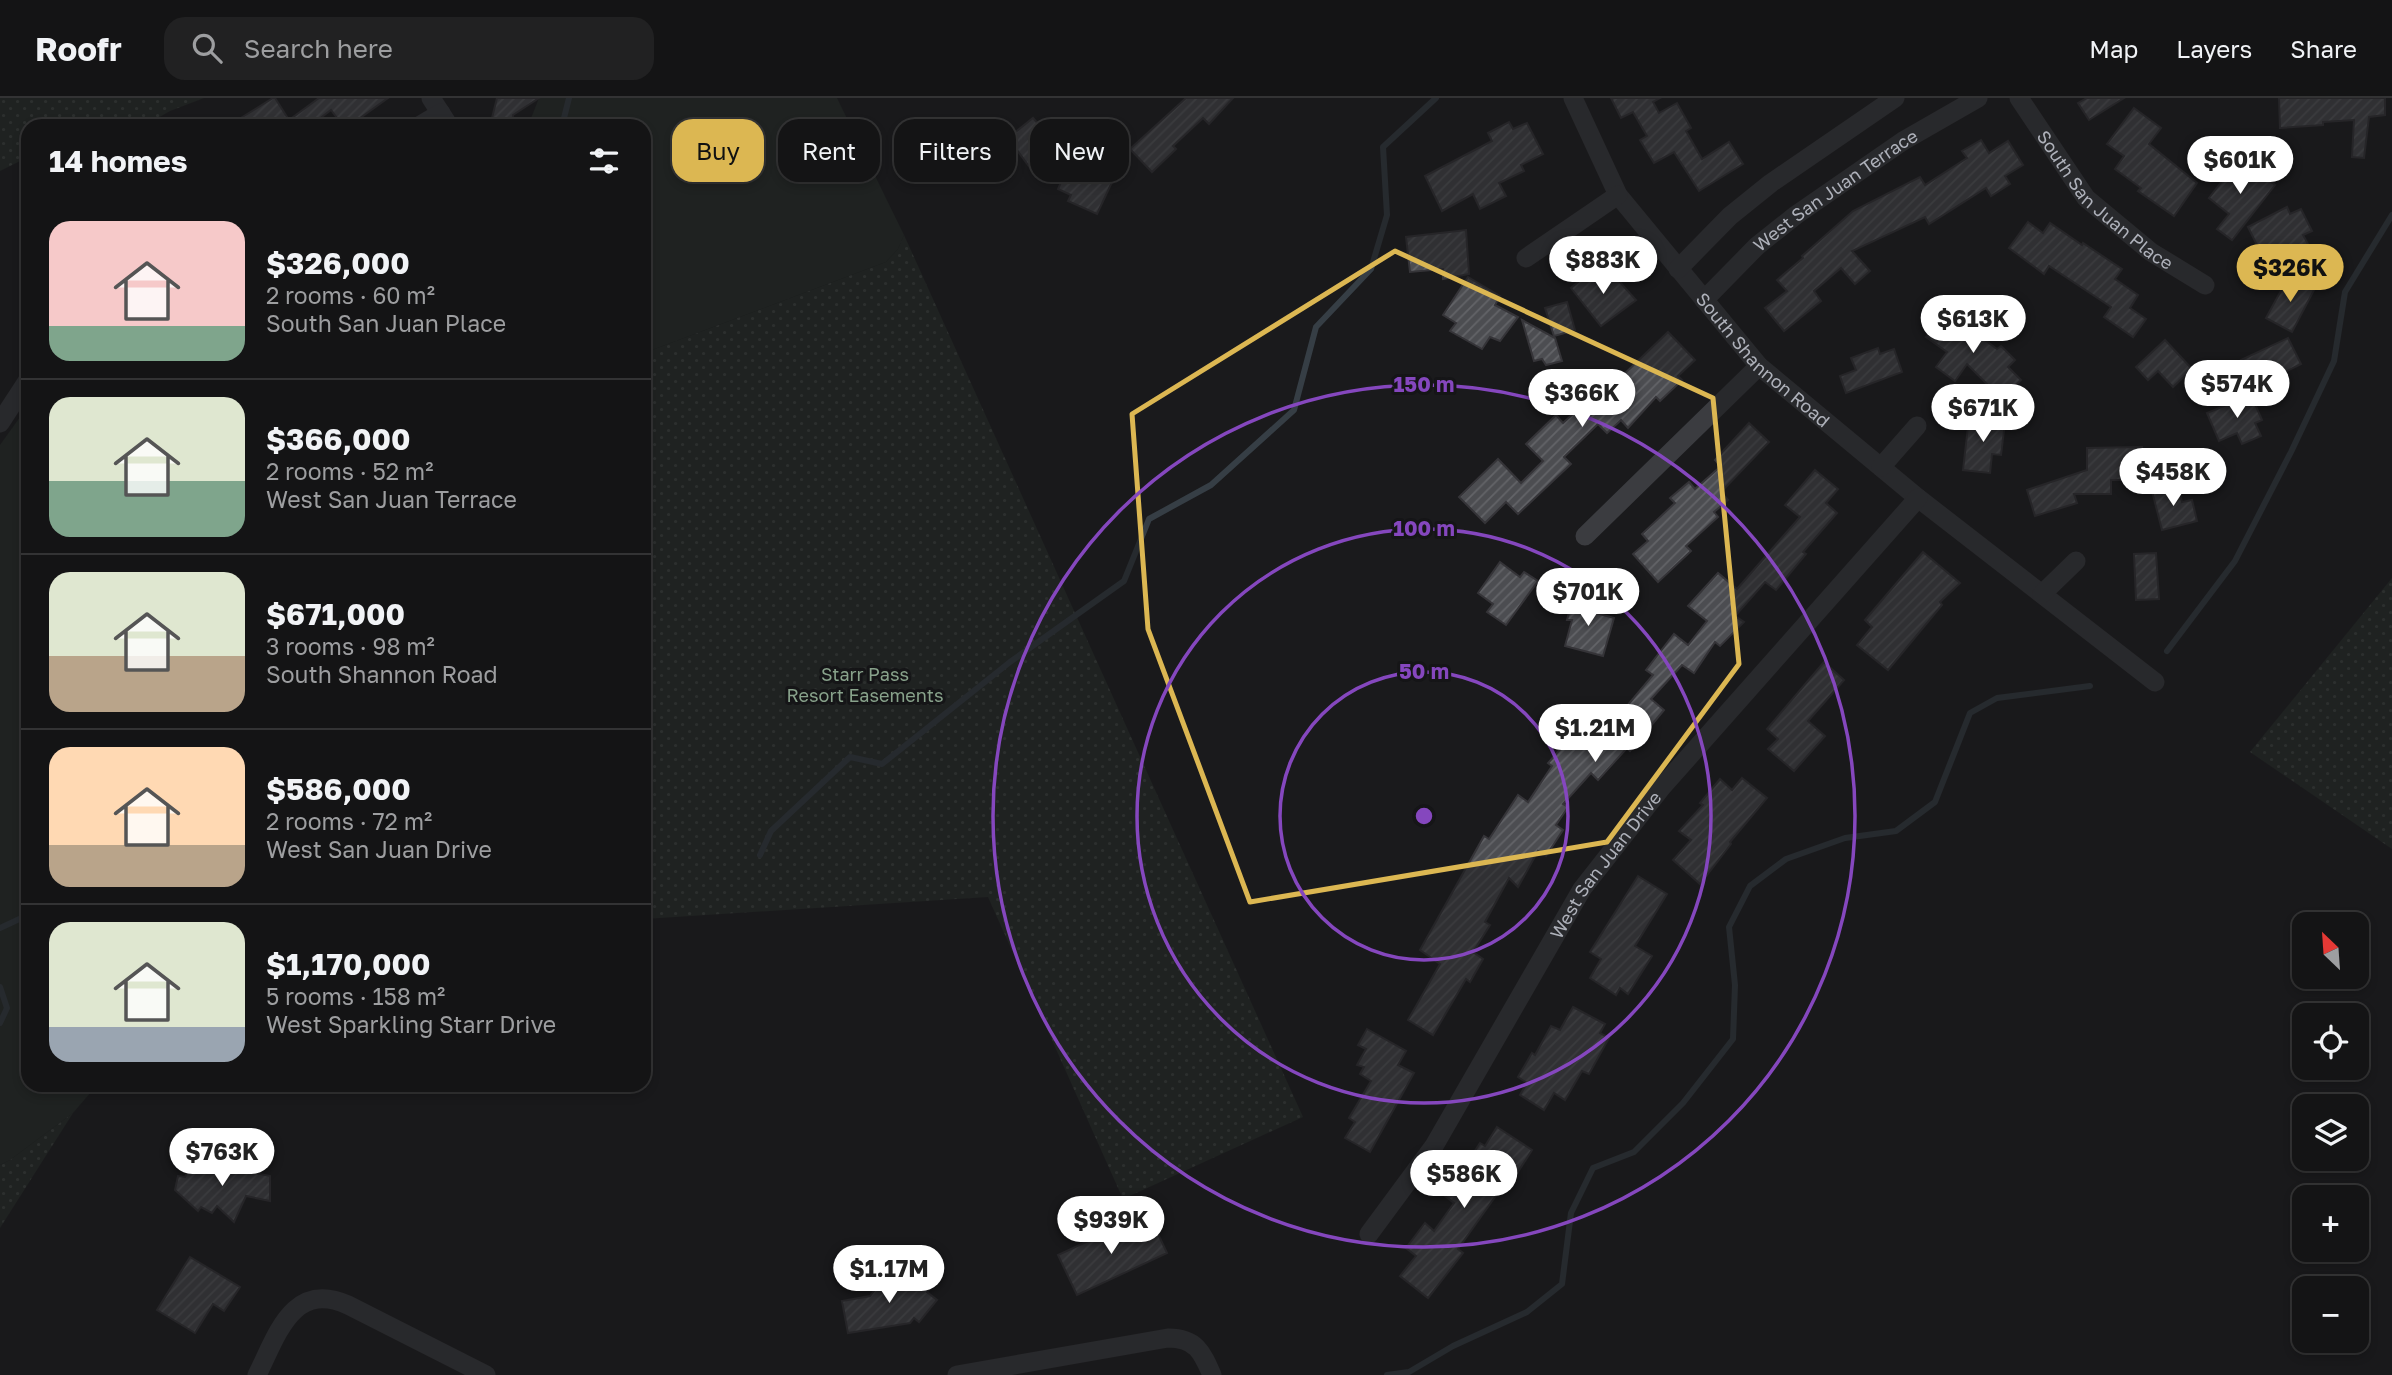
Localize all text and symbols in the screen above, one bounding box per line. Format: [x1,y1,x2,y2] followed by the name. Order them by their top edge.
[164,17,654,80] search box
[35,29,122,68] text: Roofr
[188,29,226,67] icon: search
[244,33,393,64] text: Search here
[2089,34,2138,63] text: Map
[2176,34,2252,63] text: Layers
[2290,34,2357,63] text: Share
[672,119,764,182] chip: Buy
[778,119,880,182] chip: Rent
[894,119,1016,182] chip: Filters
[1030,119,1129,182] chip: New
[1749,124,1921,256] street label: West San Juan Terrace
[2033,126,2177,274] street label: South San Juan Place
[2191,136,2289,196] pin: $601K
[585,142,623,180] icon: filters
[49,143,188,179] text: 14 homes
[2203,145,2277,173] text: $601K
[1554,236,1652,296] pin: $883K
[2241,244,2339,304] pin: $326K
[266,245,410,281] text: $326,000
[1565,245,1641,273] text: $883K
[105,249,189,333] icon: home
[2253,253,2327,281] text: $326K
[266,281,435,309] text: 2 rooms · 60 m²
[1692,288,1835,431] street label: South Shannon Road
[1924,296,2022,355] pin: $613K
[1937,304,2009,332] text: $613K
[266,309,506,337] text: South San Juan Place
[2188,360,2286,420] pin: $574K
[2200,369,2274,397] text: $574K
[1533,370,1631,429] pin: $366K
[1394,371,1454,397] text: 150 m
[1544,378,1620,406] text: $366K
[1934,384,2032,444] pin: $671K
[1947,393,2019,421] text: $671K
[266,421,411,457] text: $366,000
[105,425,189,509] icon: home
[2124,448,2222,508] pin: $458K
[266,457,433,485] text: 2 rooms · 52 m²
[2135,457,2211,485] text: $458K
[266,485,517,513] text: West San Juan Terrace
[1393,515,1455,541] text: 100 m
[1539,568,1637,628] pin: $701K
[1552,577,1624,605] text: $701K
[266,596,405,632] text: $671,000
[105,600,189,684] icon: home
[266,632,435,660] text: 3 rooms · 98 m²
[1399,658,1449,684] text: 50 m
[266,660,498,688] text: South Shannon Road
[787,663,943,706] park label: Starr Pass Resort Easements
[1538,704,1652,764] pin: $1.21M
[1555,713,1635,741] text: $1.21M
[266,771,411,807] text: $586,000
[105,775,189,859] icon: home
[1545,787,1666,942] street label: West San Juan Drive
[1412,804,1436,828] centre of rings
[266,807,432,835] text: 2 rooms · 72 m²
[266,835,492,863] text: West San Juan Drive
[2292,912,2370,989] north arrow
[2292,912,2369,1353] map controls
[266,946,431,982] text: $1,170,000
[105,950,189,1034] icon: home
[266,982,445,1010] text: 5 rooms · 158 m²
[2292,1003,2369,1080] button: locate
[266,1010,556,1038] text: West Sparkling Starr Drive
[2292,1094,2369,1171] button: layers
[173,1128,271,1188] pin: $763K
[185,1137,259,1165] text: $763K
[1415,1150,1513,1210] pin: $586K
[1426,1159,1502,1187] text: $586K
[2292,1185,2369,1262] button: +
[1062,1196,1160,1256] pin: $939K
[1073,1205,1149,1233] text: $939K
[832,1246,946,1305] pin: $1.17M
[849,1254,929,1282] text: $1.17M
[2292,1276,2369,1353] button: −

